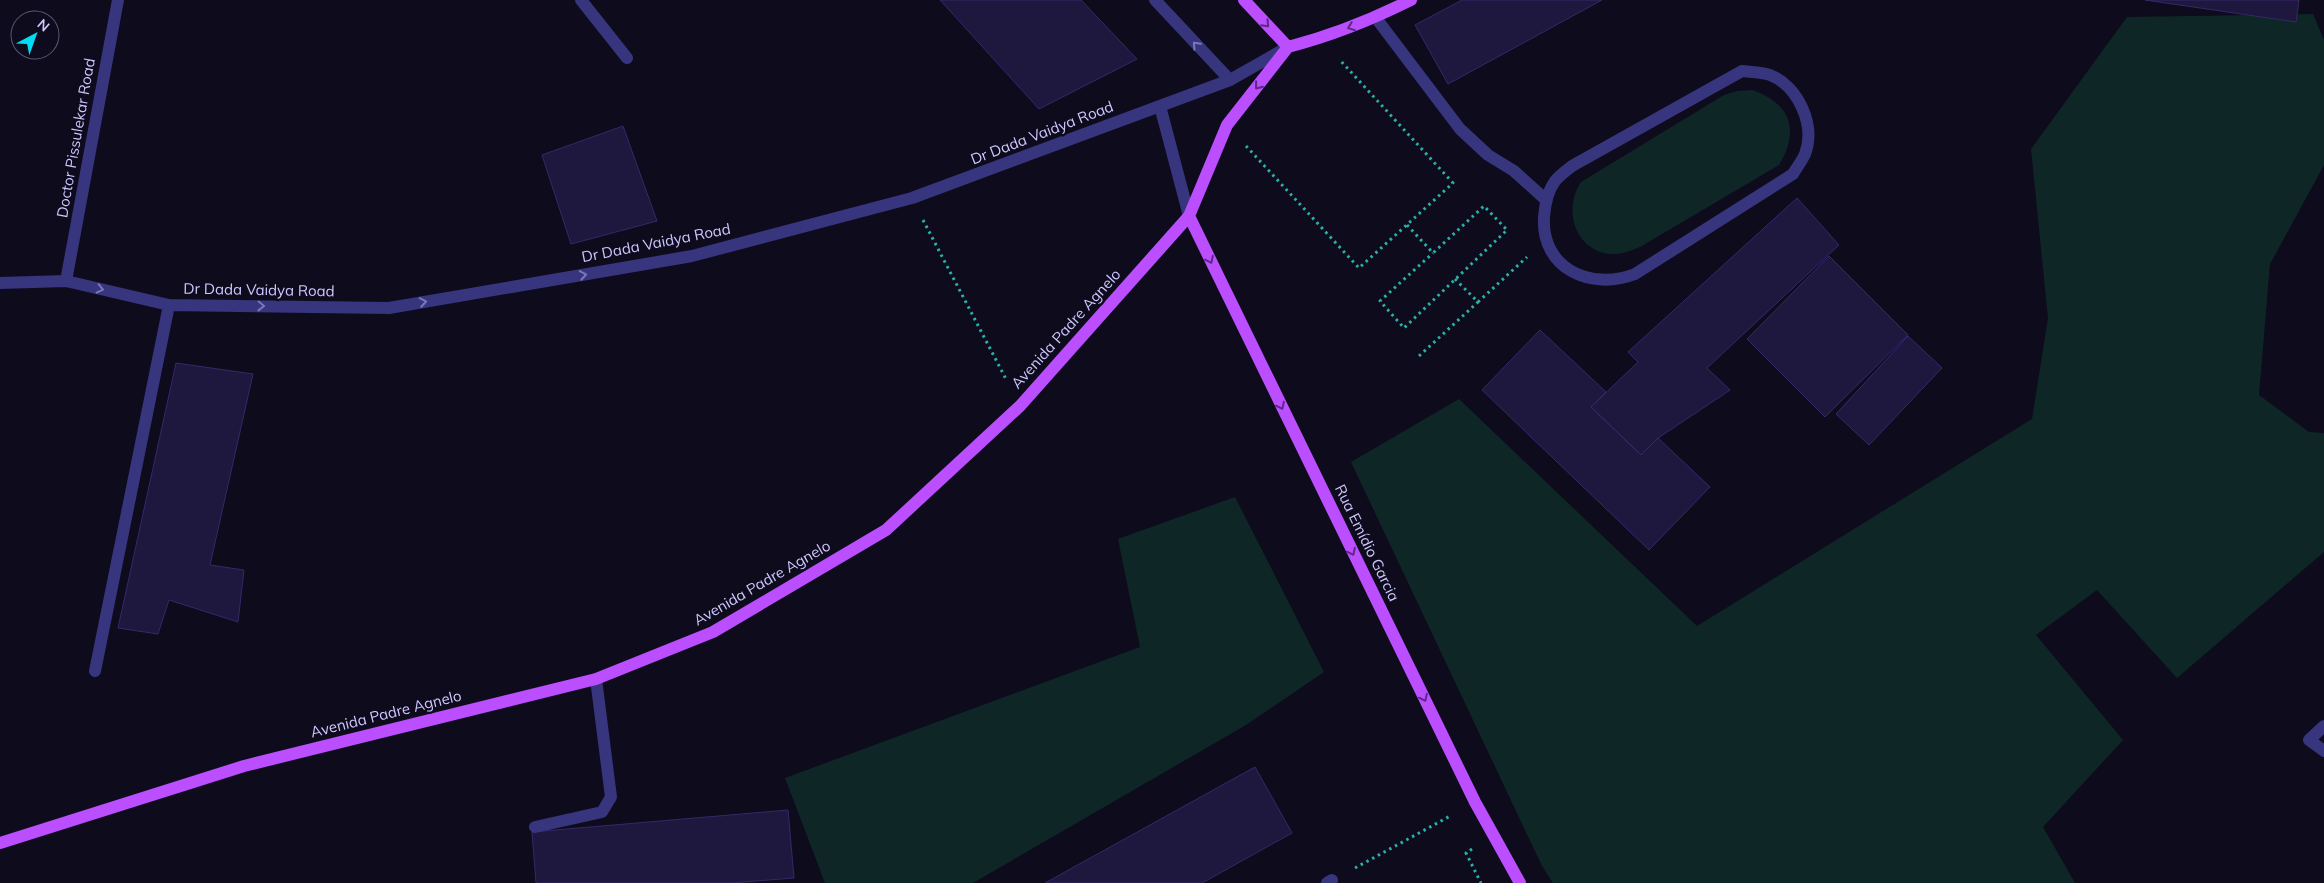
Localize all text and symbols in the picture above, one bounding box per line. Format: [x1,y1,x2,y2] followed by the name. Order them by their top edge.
[10,10,60,60] north arrow
[34,15,53,35] text: N
[1260,18,1269,27] one-way arrow
[1347,21,1356,31] one-way arrow
[1193,41,1202,50] one-way arrow
[52,57,99,219] street label: Doctor Pissulekar Road
[1255,80,1264,89] one-way arrow
[968,97,1116,169] street label: Dr Dada Vaidya Road
[580,219,732,266] street label: Dr Dada Vaidya Road
[1204,254,1214,263] one-way arrow
[1007,265,1124,393] street label: Avenida Padre Agnelo
[579,270,587,280] one-way arrow
[183,279,335,300] street label: Dr Dada Vaidya Road
[96,283,105,294] one-way arrow
[419,298,427,308] one-way arrow
[258,301,265,311] one-way arrow
[1275,401,1285,410] one-way arrow
[1331,481,1404,604] street label: Rua Emídio Garcia
[690,536,834,630] street label: Avenida Padre Agnelo
[1346,547,1357,556] one-way arrow
[308,686,463,741] street label: Avenida Padre Agnelo
[1418,693,1428,702] one-way arrow

